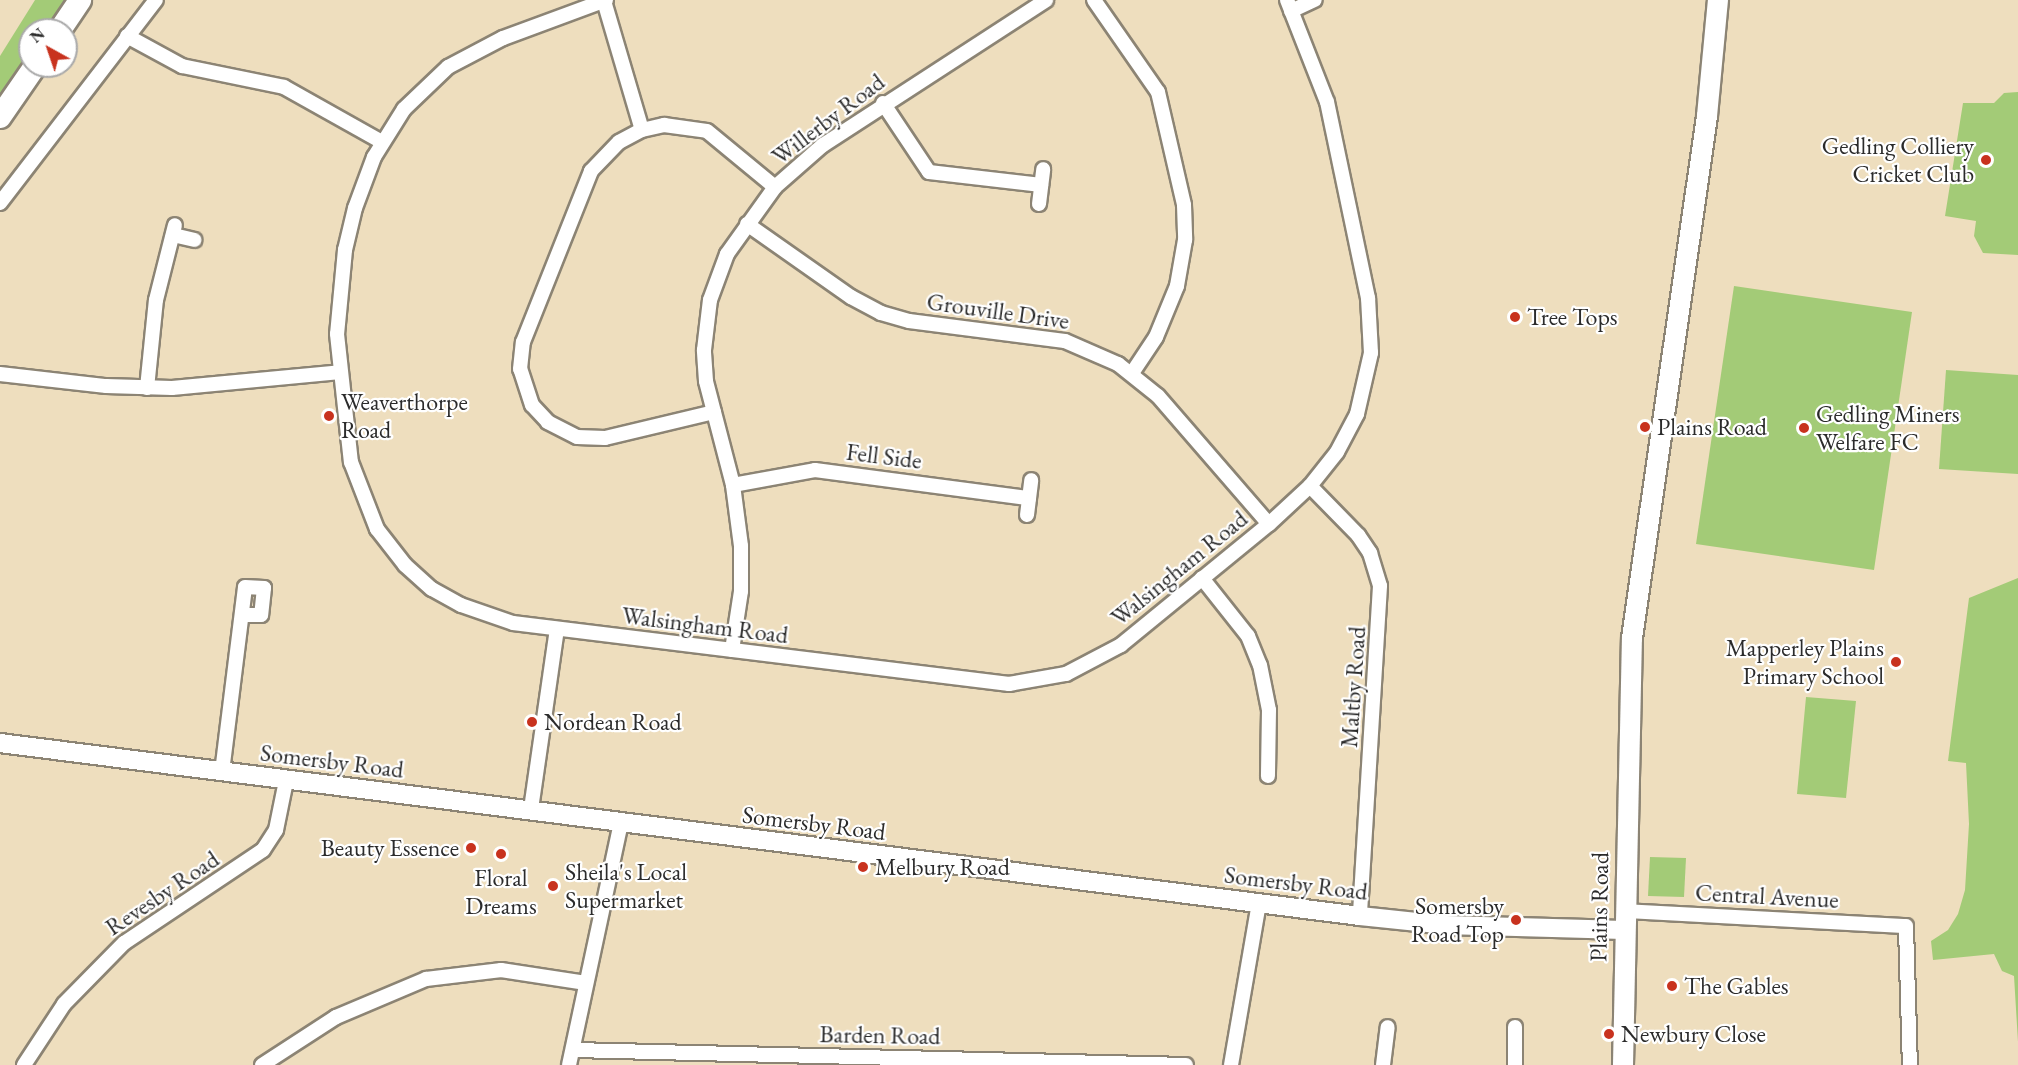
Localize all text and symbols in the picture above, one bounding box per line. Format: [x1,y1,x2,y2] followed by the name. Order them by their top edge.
[18,18,78,78] north arrow
[26,23,49,48] text: N
[766,67,890,171] street label: Willerby Road
[1822,132,1974,188] place label: Gedling Colliery Cricket Club
[1979,153,1993,167] marker: Gedling Colliery Cricket Club
[925,287,1071,335] street label: Grouville Drive
[1527,303,1618,331] place label: Tree Tops
[1508,310,1522,324] marker: Tree Tops
[341,388,468,444] place label: Weaverthorpe Road
[1816,400,1960,456] place label: Gedling Miners Welfare FC
[322,409,336,423] marker: Weaverthorpe Road
[1657,413,1767,441] place label: Plains Road
[1638,420,1652,434] marker: Plains Road
[1797,421,1811,435] marker: Gedling Miners Welfare FC
[845,437,923,475] street label: Fell Side
[1105,504,1253,632] street label: Walsingham Road
[620,601,790,649] street label: Walsingham Road
[1334,625,1372,749] street label: Maltby Road
[1726,634,1884,690] place label: Mapperley Plains Primary School
[1889,655,1903,669] marker: Mapperley Plains Primary School
[544,708,682,736] place label: Nordean Road
[525,715,539,729] marker: Nordean Road
[259,738,405,784] street label: Somersby Road
[741,800,887,846] street label: Somersby Road
[321,834,459,862] place label: Beauty Essence
[464,841,478,855] marker: Beauty Essence
[100,844,224,942] street label: Revesby Road
[494,847,508,861] marker: Floral Dreams
[1584,852,1614,962] street label: Plains Road
[875,853,1010,881] place label: Melbury Road
[565,858,687,914] place label: Sheila's Local Supermarket
[856,860,870,874] marker: Melbury Road
[1223,860,1369,906] street label: Somersby Road
[465,864,537,920] place label: Floral Dreams
[1695,878,1839,914] street label: Central Avenue
[546,879,560,893] marker: Sheila's Local Supermarket
[1411,892,1504,948] place label: Somersby Road Top
[1509,913,1523,927] marker: Somersby Road Top
[1684,972,1789,1000] place label: The Gables
[1665,979,1679,993] marker: The Gables
[819,1020,941,1050] street label: Barden Road
[1621,1020,1766,1048] place label: Newbury Close
[1602,1027,1616,1041] marker: Newbury Close

